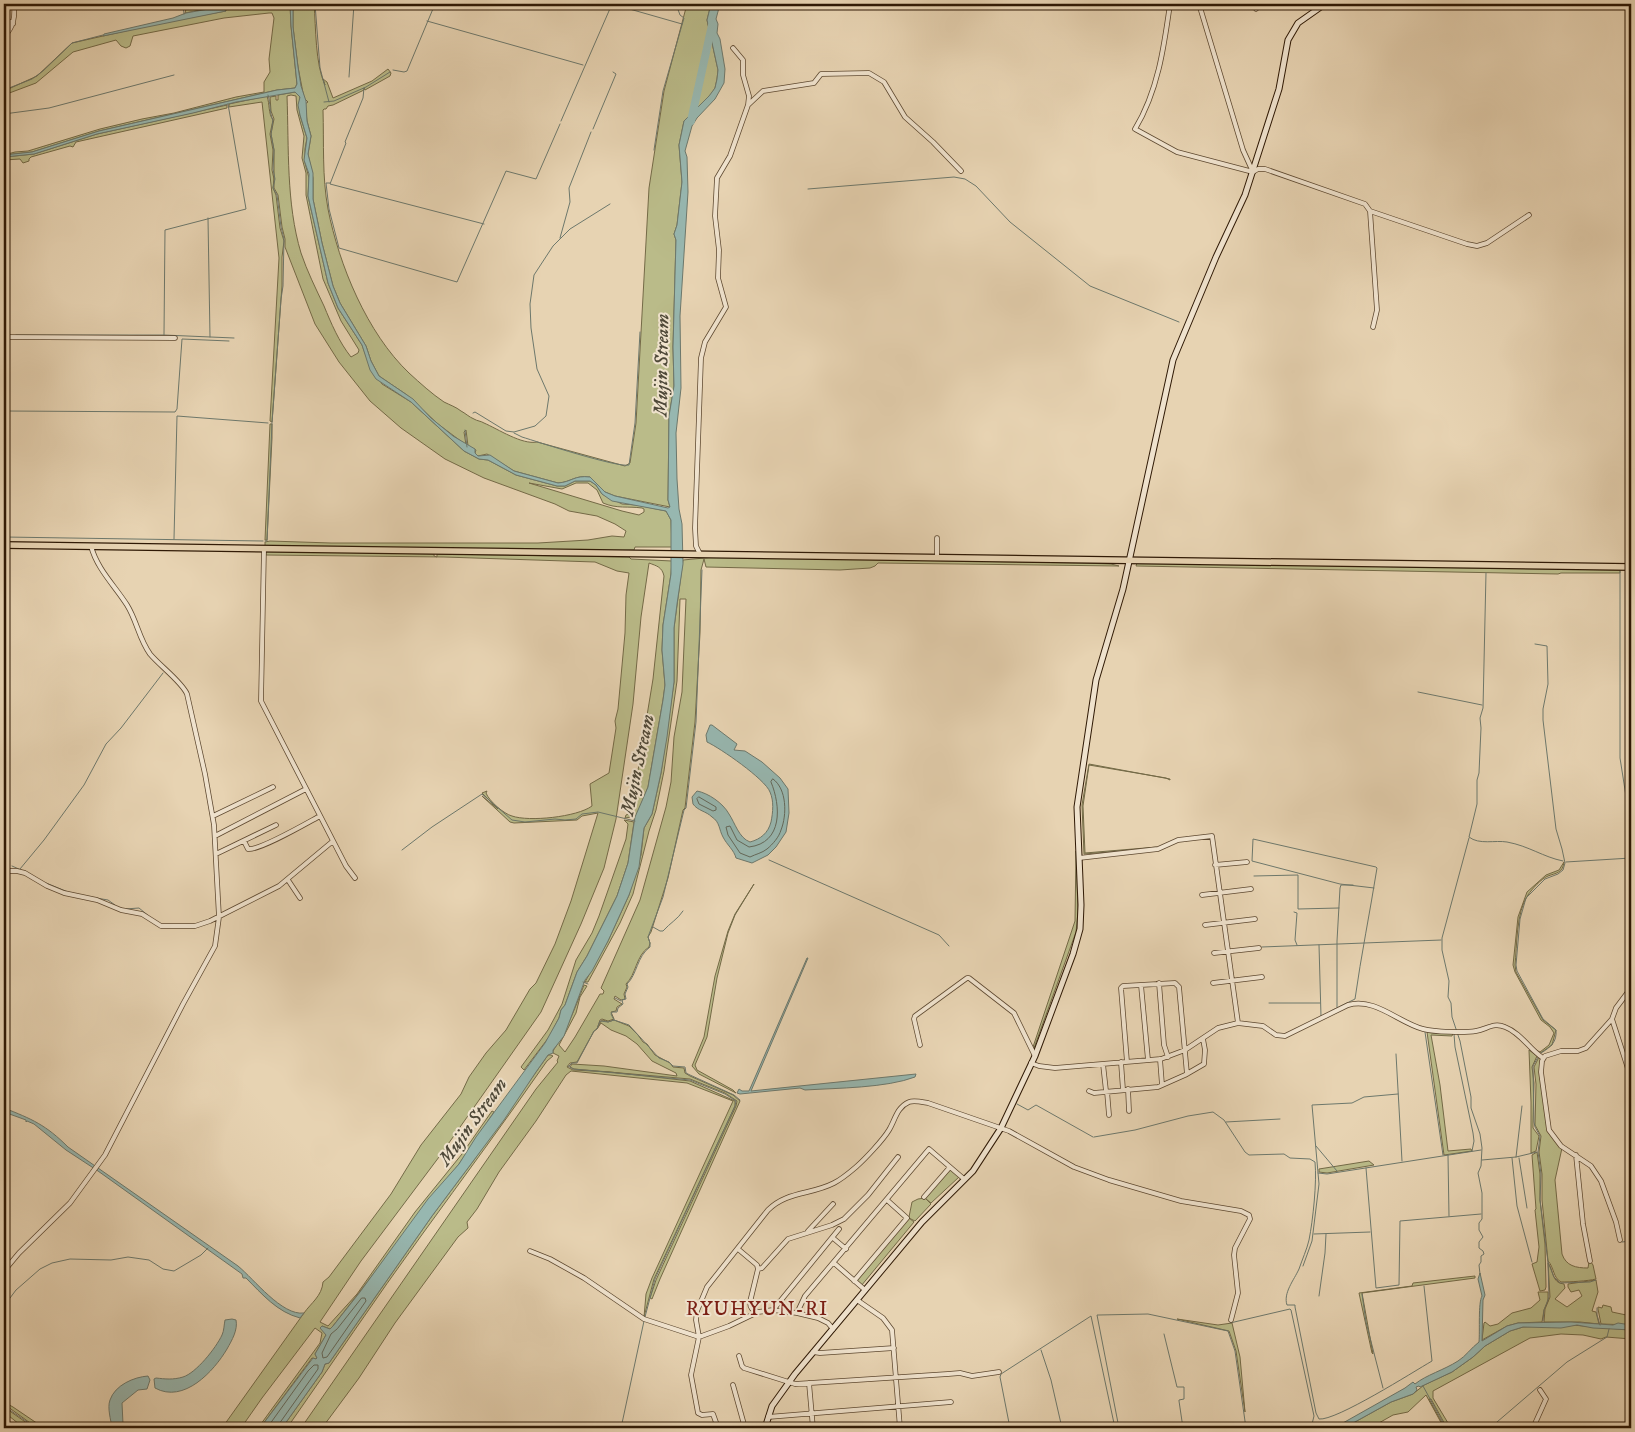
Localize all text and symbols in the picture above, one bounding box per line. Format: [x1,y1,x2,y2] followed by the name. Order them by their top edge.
[650,313,674,419] water label: Mujin Stream
[616,712,660,820] water label: Mujin Stream
[432,1074,513,1172] water label: Mujin Stream
[686,1297,828,1322] district label: RYUHYUN-RI

